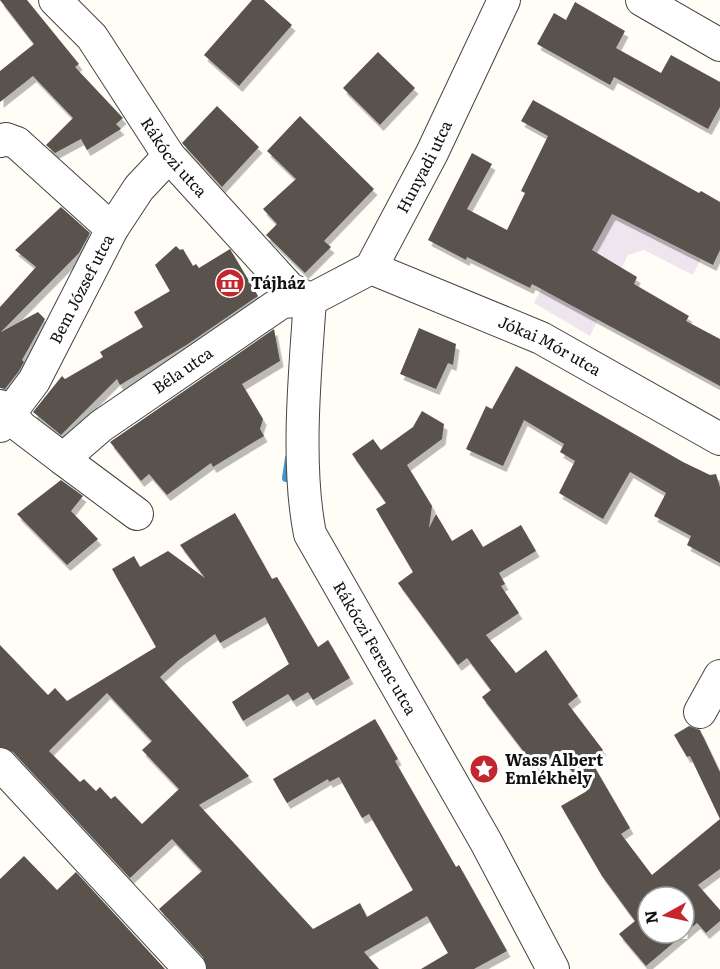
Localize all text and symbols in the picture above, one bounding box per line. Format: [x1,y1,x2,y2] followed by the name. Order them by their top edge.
[136,112,214,202] street label: Rákóczi utca
[389,115,457,217] street label: Hunyadi utca
[42,229,119,347] street label: Bem József utca
[214,267,246,299] museum icon: Tájház
[251,270,306,294] place label: Tájház
[495,309,607,381] street label: Jókai Mór utca
[147,340,217,399] street label: Béla utca
[328,576,424,719] street label: Rákóczi Ferenc utca
[505,747,603,789] place label: Wass Albert Emlékhely
[468,753,500,785] place icon: Wass Albert Emlékhely
[636,885,696,945] north arrow
[637,909,663,926] text: N

